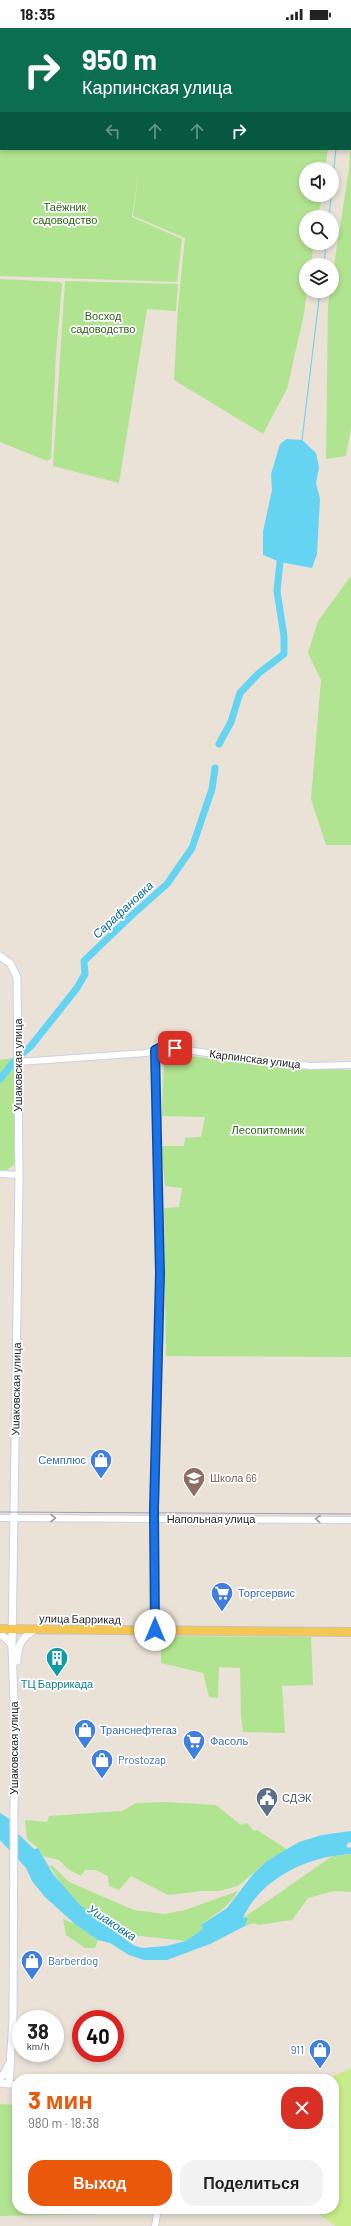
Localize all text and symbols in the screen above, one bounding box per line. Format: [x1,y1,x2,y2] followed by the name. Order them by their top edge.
[20,5,55,23] text: 18:35
[82,42,157,76] text: 950 m
[16,44,68,96] icon: right
[82,76,232,98] text: Карпинская улица
[102,120,124,142] icon: left
[144,120,166,142] icon: ahead
[186,120,208,142] icon: ahead
[228,120,250,142] icon: right
[299,162,339,298] map controls
[299,162,339,202] button: sound
[33,200,97,226] park label: Таёжник садоводство
[299,210,339,250] button: search
[299,258,339,298] button: layers
[71,309,135,335] park label: Восход садоводство
[89,878,156,942] water label: Сарафановка
[11,1017,24,1112] street label: Ушаковская улица
[158,1031,192,1065] pin
[164,1037,186,1059] icon: arrive
[209,1046,302,1071] street label: Карпинская улица
[232,1123,305,1136] park label: Лесопитомник
[8,1341,23,1436] street label: Ушаковская улица
[88,1447,114,1480] shop icon: Семплюс
[38,1453,86,1466] place label: Семплюс
[181,1465,207,1498] school or university icon: Школа 66
[210,1471,257,1484] place label: Школа 66
[167,1512,256,1525] street label: Напольная улица
[50,1514,56,1522] one-way arrow
[315,1515,321,1524] one-way arrow
[209,1580,235,1613] supermarket icon: Торгсервис
[238,1586,296,1599] place label: Торгсервис
[134,1609,176,1651] position arrow
[39,1611,122,1626] street label: улица Баррикад
[44,1645,70,1678] building icon: ТЦ Баррикада
[21,1677,94,1690] place label: ТЦ Баррикада
[7,1700,20,1795] street label: Ушаковская улица
[72,1717,98,1750] shop icon: Транснефтегаз
[100,1723,177,1736] place label: Транснефтегаз
[181,1728,207,1761] supermarket icon: Фасоль
[210,1734,248,1747] place label: Фасоль
[89,1747,115,1780] shop icon: Prostozap
[118,1753,166,1766] place label: Prostozap
[254,1785,280,1818] public building icon: СДЭК
[282,1791,312,1804] place label: СДЭК
[85,1901,140,1943] water label: Ушаковка
[19,1948,45,1981] shop icon: Barberdog
[48,1954,98,1967] place label: Barberdog
[72,2010,124,2062] speed limit sign: 40
[27,2019,49,2043] text: 38
[307,2037,333,2070] shop icon: 911
[27,2040,49,2052] text: km/h
[291,2043,304,2056] place label: 911
[28,2085,93,2114] text: 3 мин
[281,2087,323,2129] button: close
[28,2115,99,2131] text: 980 m · 18:38
[28,2160,172,2206] button: Выход
[180,2160,323,2206] button: Поделиться

